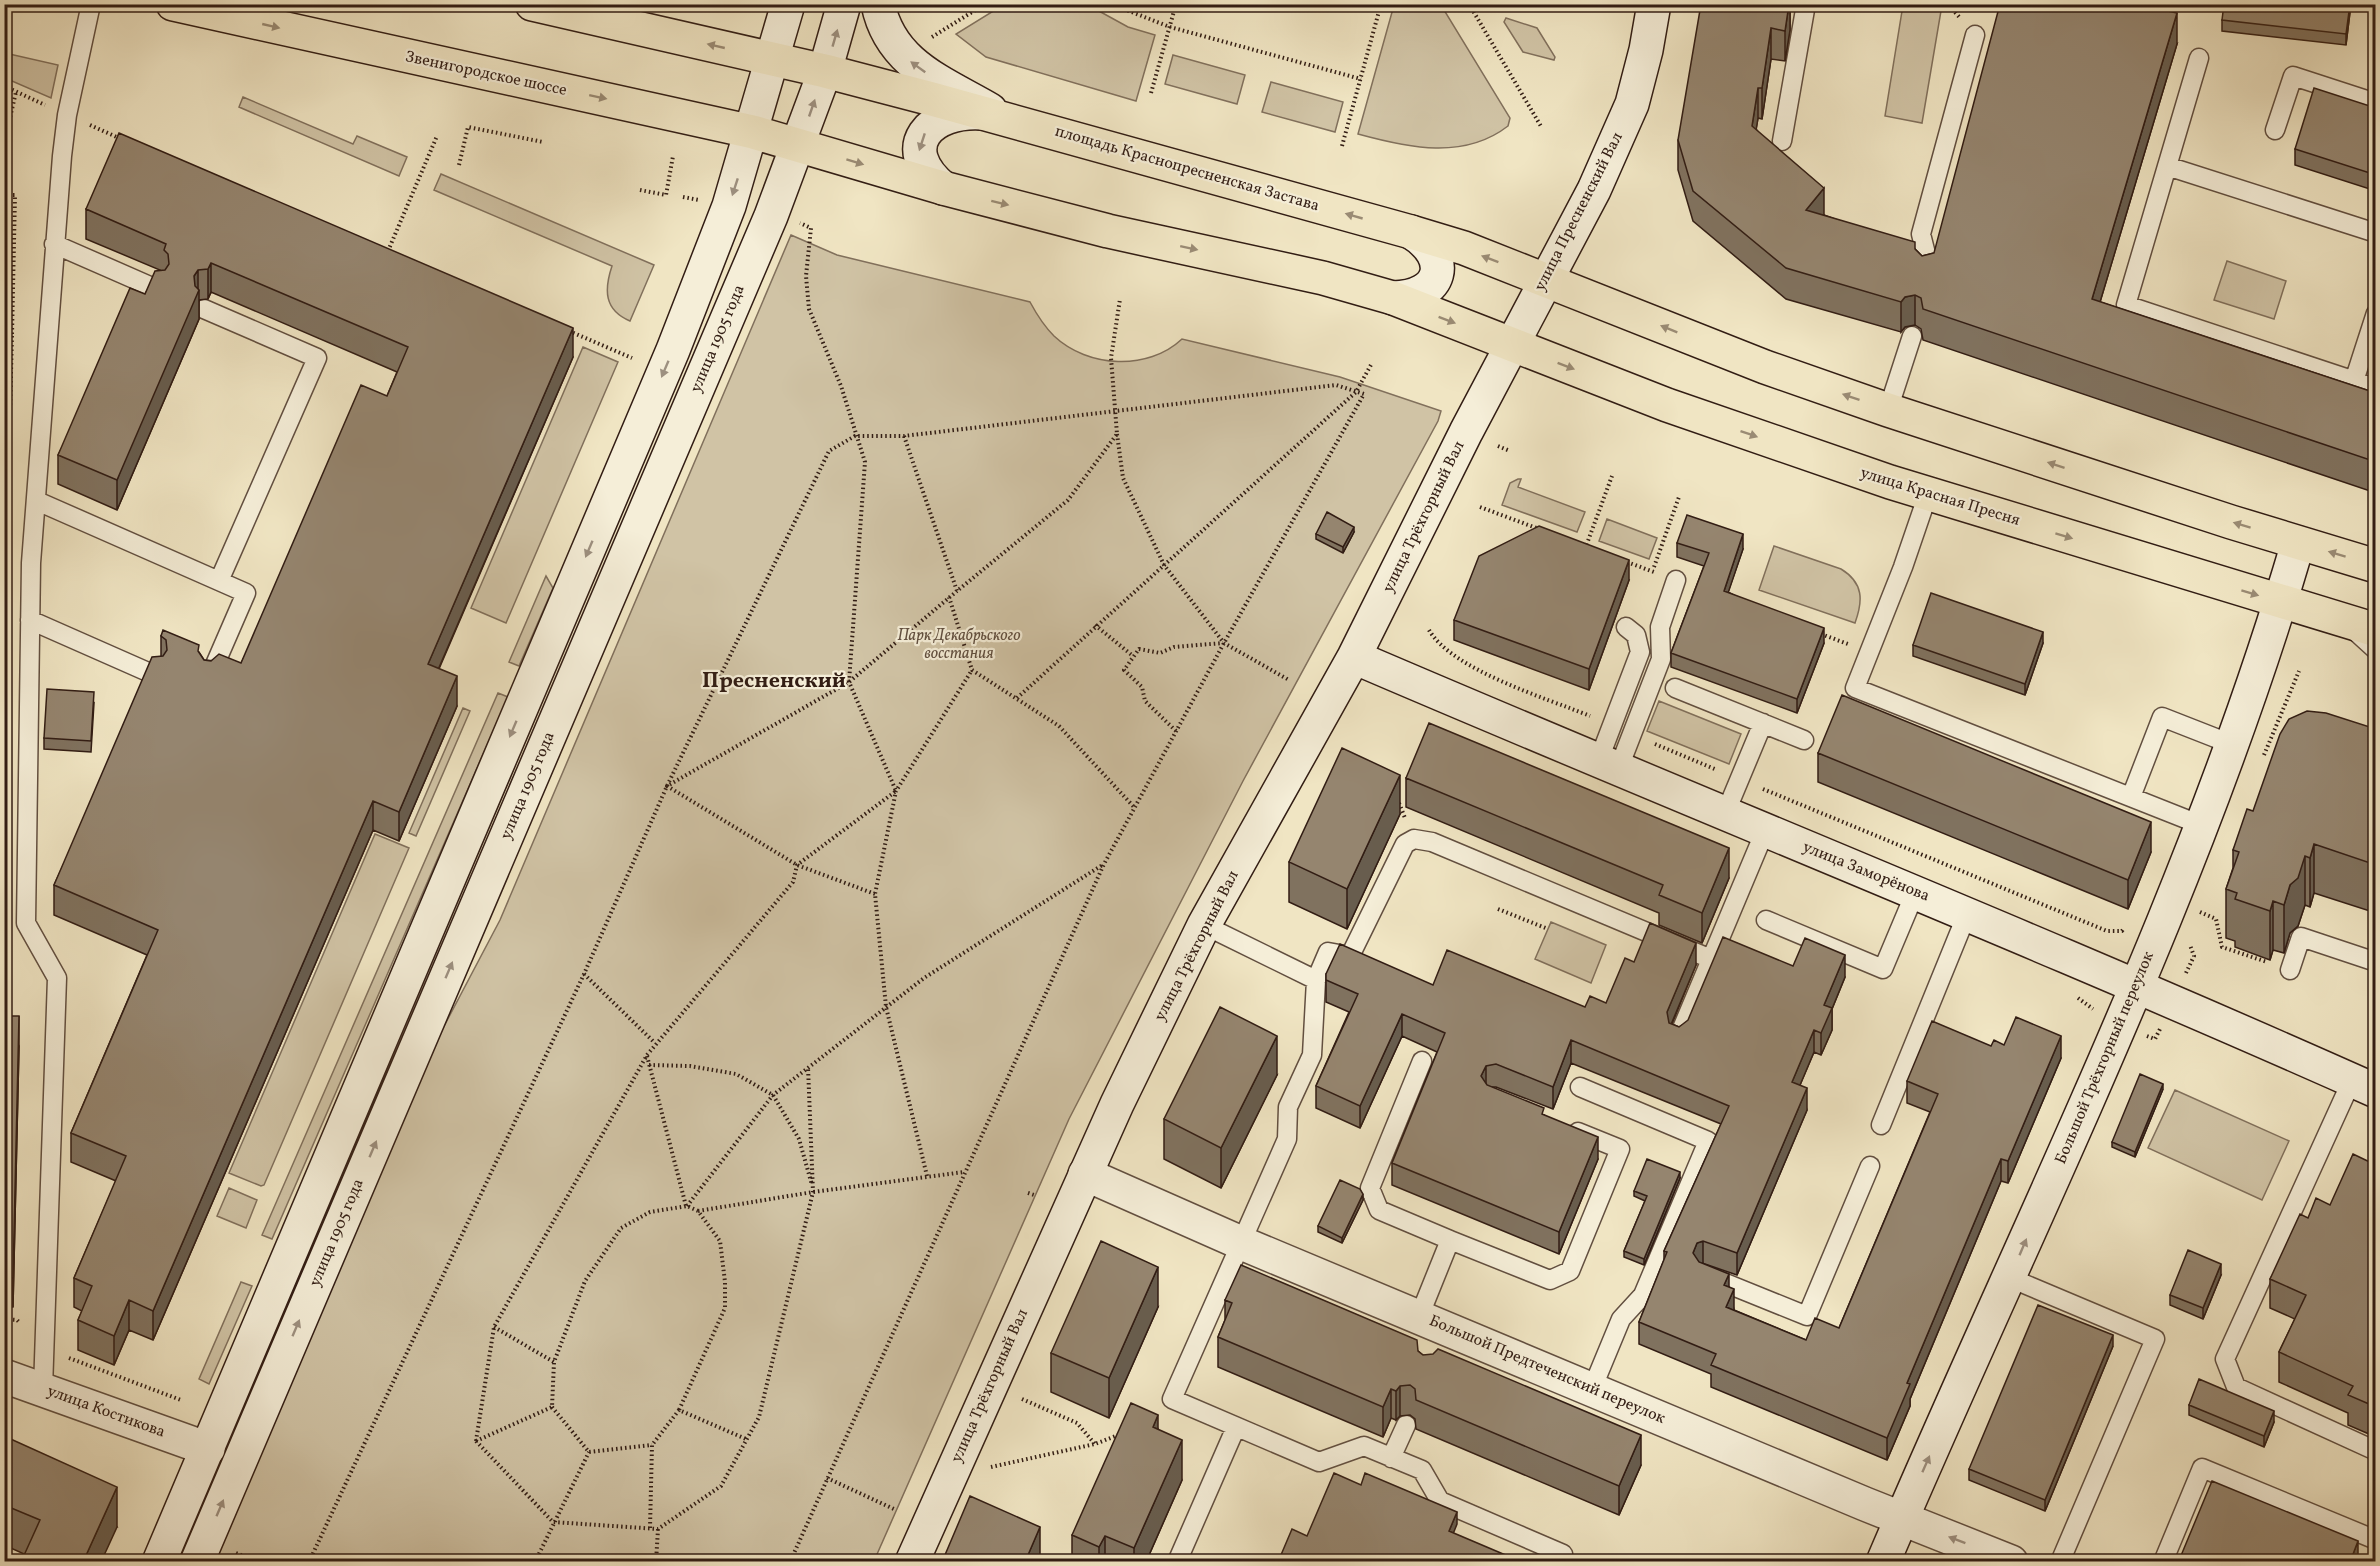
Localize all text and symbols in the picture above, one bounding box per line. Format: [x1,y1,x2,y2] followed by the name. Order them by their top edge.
[262,22,281,32] one-way arrow
[830,29,840,47] one-way arrow
[706,41,725,50] one-way arrow
[403,46,569,102] street label: Звенигородское шоссе
[911,61,927,73] one-way arrow
[588,93,607,102] one-way arrow
[808,99,818,117] one-way arrow
[1052,121,1322,217] street label: площадь Краснопресненская Застава
[1529,129,1629,295] street label: улица Пресненский Вал
[917,133,926,151] one-way arrow
[846,157,864,167] one-way arrow
[730,178,739,196] one-way arrow
[991,198,1009,208] one-way arrow
[1345,211,1363,220] one-way arrow
[1180,244,1199,254] one-way arrow
[1481,253,1499,263] one-way arrow
[685,282,751,396] street label: улица 1905 года
[1439,315,1457,325] one-way arrow
[1659,324,1677,334] one-way arrow
[660,361,670,379] one-way arrow
[1557,362,1575,372] one-way arrow
[1842,392,1860,402] one-way arrow
[1740,429,1758,439] one-way arrow
[1378,437,1470,597] street label: улица Трёхгорный Вал
[2047,460,2065,469] one-way arrow
[1857,462,2023,532] street label: улица Красная Пресня
[2233,520,2251,530] one-way arrow
[2055,532,2073,541] one-way arrow
[584,540,593,558] one-way arrow
[2328,549,2346,558] one-way arrow
[2241,589,2259,598] one-way arrow
[897,625,1021,665] park label: Парк Декабрьского восстания
[702,666,846,697] district label: Пресненский
[508,720,518,738] one-way arrow
[495,729,561,843] street label: улица 1905 года
[1799,836,1933,908] street label: улица Заморёнова
[1149,867,1245,1025] street label: улица Трёхгорный Вал
[2050,948,2160,1168] street label: Большой Трёхгорный переулок
[444,960,454,978] one-way arrow
[369,1140,378,1158] one-way arrow
[304,1176,370,1290] street label: улица 1905 года
[2018,1238,2028,1256] one-way arrow
[946,1305,1034,1466] street label: улица Трёхгорный Вал
[1426,1310,1669,1430] street label: Большой Предтеченский переулок
[291,1319,301,1337] one-way arrow
[44,1380,168,1444] street label: улица Костикова
[1922,1455,1931,1472] one-way arrow
[215,1499,224,1516] one-way arrow
[1948,1535,1966,1544] one-way arrow

